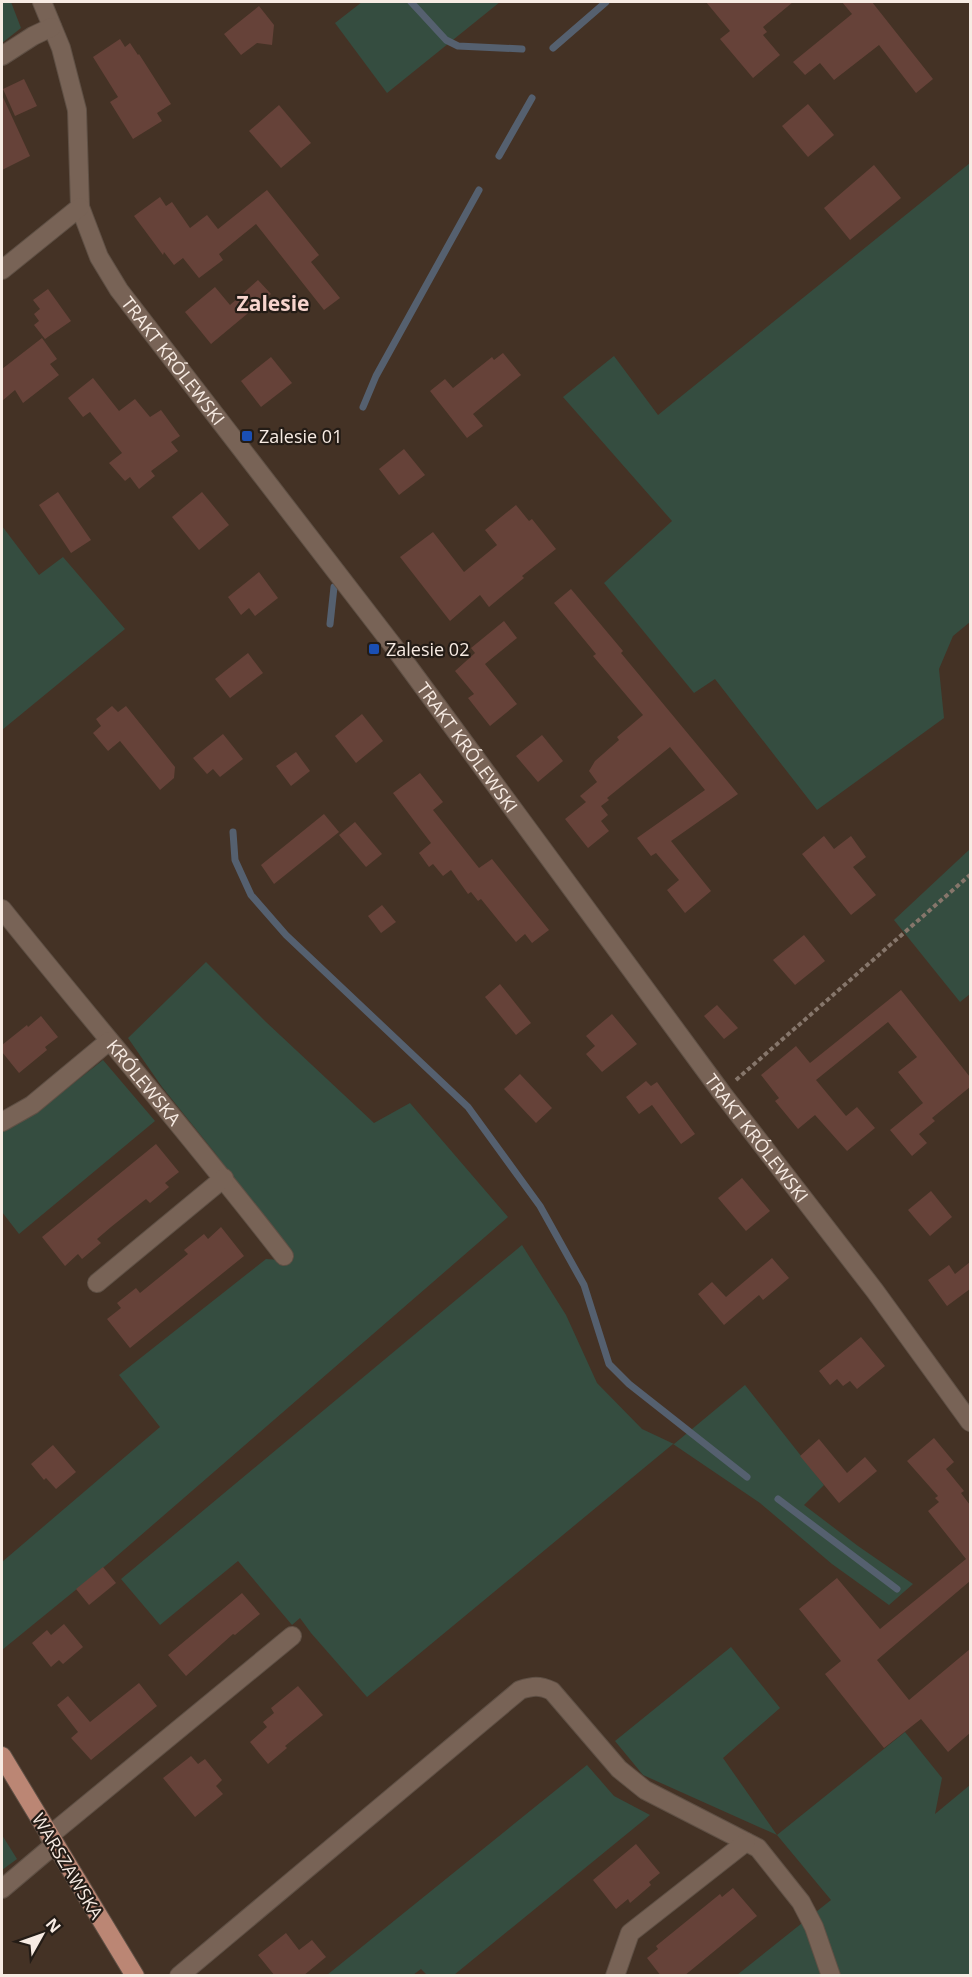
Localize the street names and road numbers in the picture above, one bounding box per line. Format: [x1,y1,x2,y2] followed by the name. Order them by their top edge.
[116,291,231,430] street label: TRAKT KRÓLEWSKI
[412,677,524,817] street label: TRAKT KRÓLEWSKI
[102,1034,187,1131] street label: KRÓLEWSKA
[700,1069,814,1207] street label: TRAKT KRÓLEWSKI
[27,1809,109,1924] street label: WARSZAWSKA

